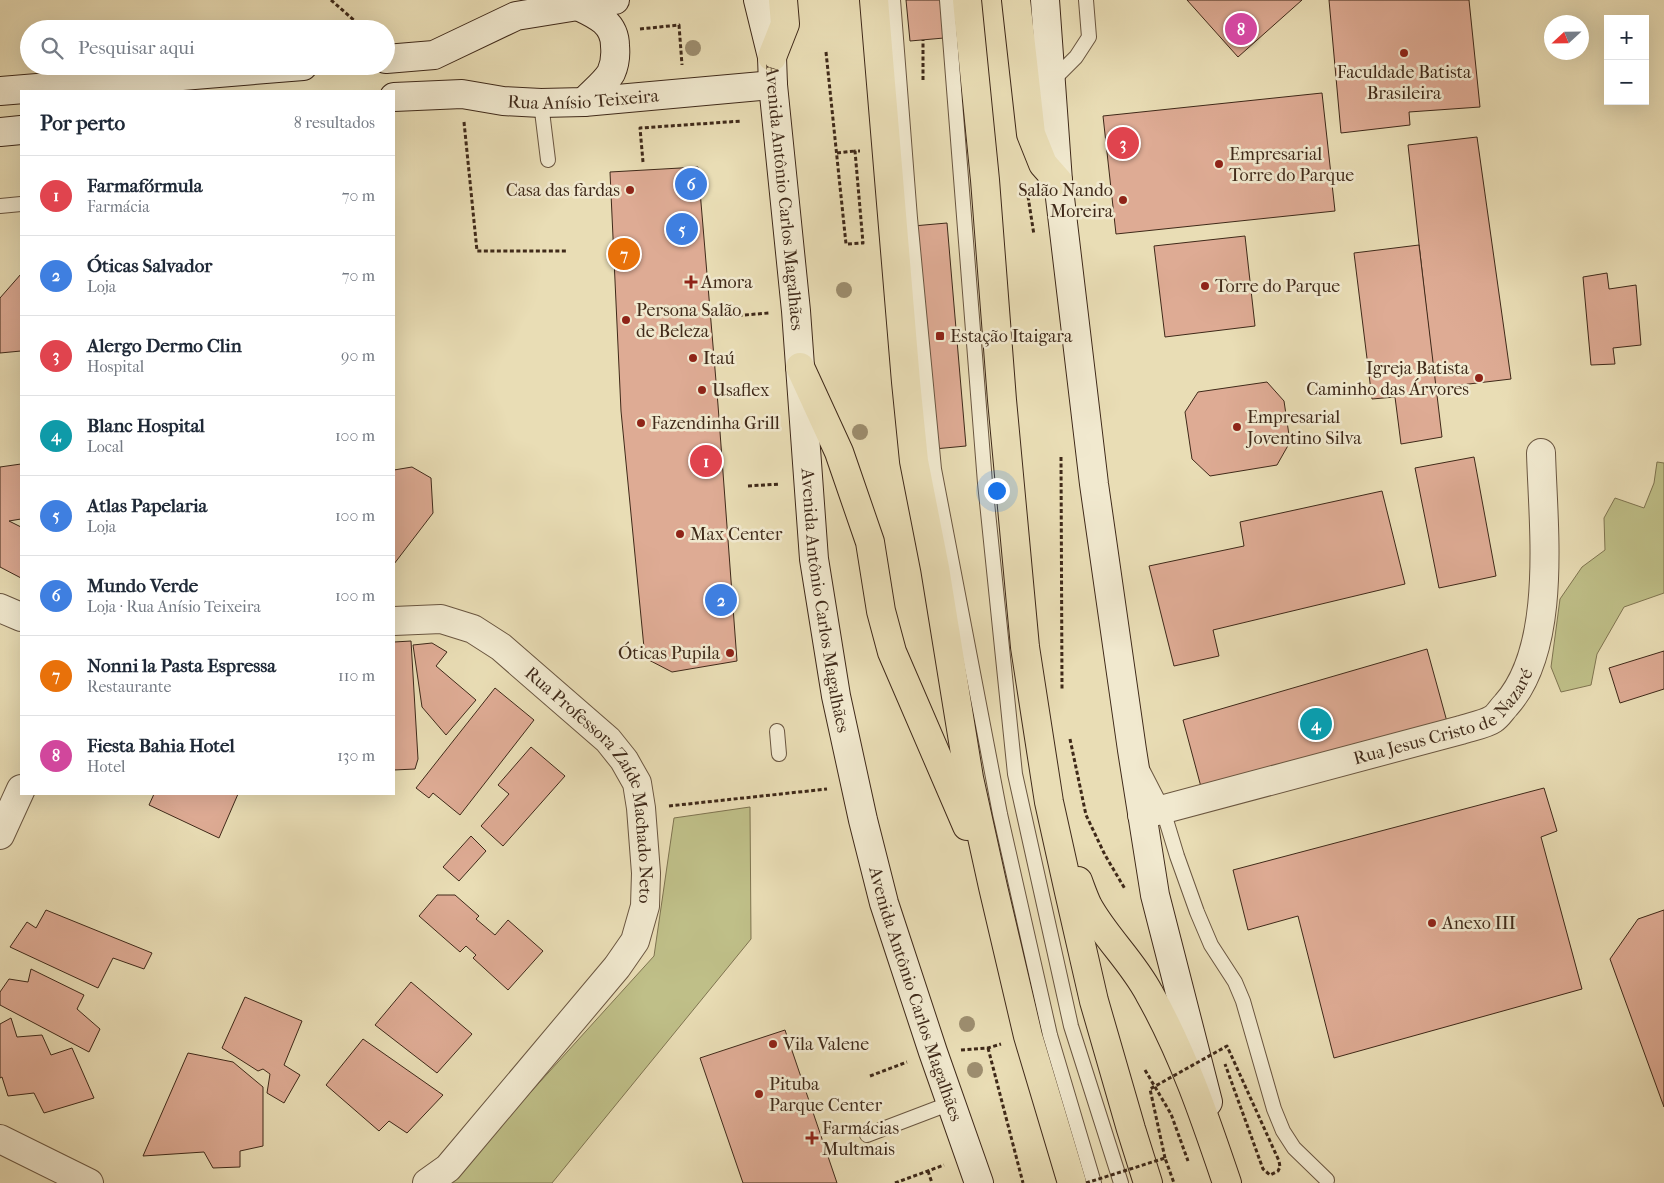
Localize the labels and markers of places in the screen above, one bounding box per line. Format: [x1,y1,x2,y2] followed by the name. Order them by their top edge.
[1225,10,1257,48] pin: 8
[1398,47,1410,59] marker: Faculdade Batista Brasileira
[1337,62,1472,104] place label: Faculdade Batista Brasileira
[1107,124,1139,162] pin: 3
[1229,144,1354,186] place label: Empresarial Torre do Parque
[1213,158,1225,170] marker: Empresarial Torre do Parque
[675,165,707,203] pin: 6
[506,180,620,201] place label: Casa das fardas
[1018,180,1114,222] place label: Salão Nando Moreira
[624,184,636,196] marker: Casa das fardas
[1117,194,1129,206] marker: Salão Nando Moreira
[666,210,698,248] pin: 5
[608,235,640,273] pin: 7
[700,272,753,293] place label: Amora
[685,276,697,288] marker: Amora
[1215,276,1340,297] place label: Torre do Parque
[1199,280,1211,292] marker: Torre do Parque
[636,300,741,342] place label: Persona Salão de Beleza
[620,314,632,326] marker: Persona Salão de Beleza
[950,326,1073,347] place label: Estação Itaigara
[934,330,946,342] marker: Estação Itaigara
[703,348,735,369] place label: Itaú
[687,352,699,364] marker: Itaú
[1306,358,1470,400] place label: Igreja Batista Caminho das Árvores
[1473,372,1485,384] marker: Igreja Batista Caminho das Árvores
[712,380,770,401] place label: Usaflex
[696,384,708,396] marker: Usaflex
[1245,407,1362,449] place label: Empresarial Joventino Silva
[651,413,780,434] place label: Fazendinha Grill
[635,417,647,429] marker: Fazendinha Grill
[1231,421,1243,433] marker: Empresarial Joventino Silva
[690,442,722,480] pin: 1
[690,524,783,545] place label: Max Center
[674,528,686,540] marker: Max Center
[705,581,737,619] pin: 2
[618,641,721,664] place label: Óticas Pupila
[724,647,736,659] marker: Óticas Pupila
[1300,705,1332,743] pin: 4
[1441,913,1516,934] place label: Anexo III
[1426,917,1438,929] marker: Anexo III
[782,1034,869,1055] place label: Vila Valene
[767,1038,779,1050] marker: Vila Valene
[769,1074,882,1116] place label: Pituba Parque Center
[753,1088,765,1100] marker: Pituba Parque Center
[822,1118,899,1160] place label: Farmácias Multmais
[806,1132,818,1144] marker: Farmácias Multmais

